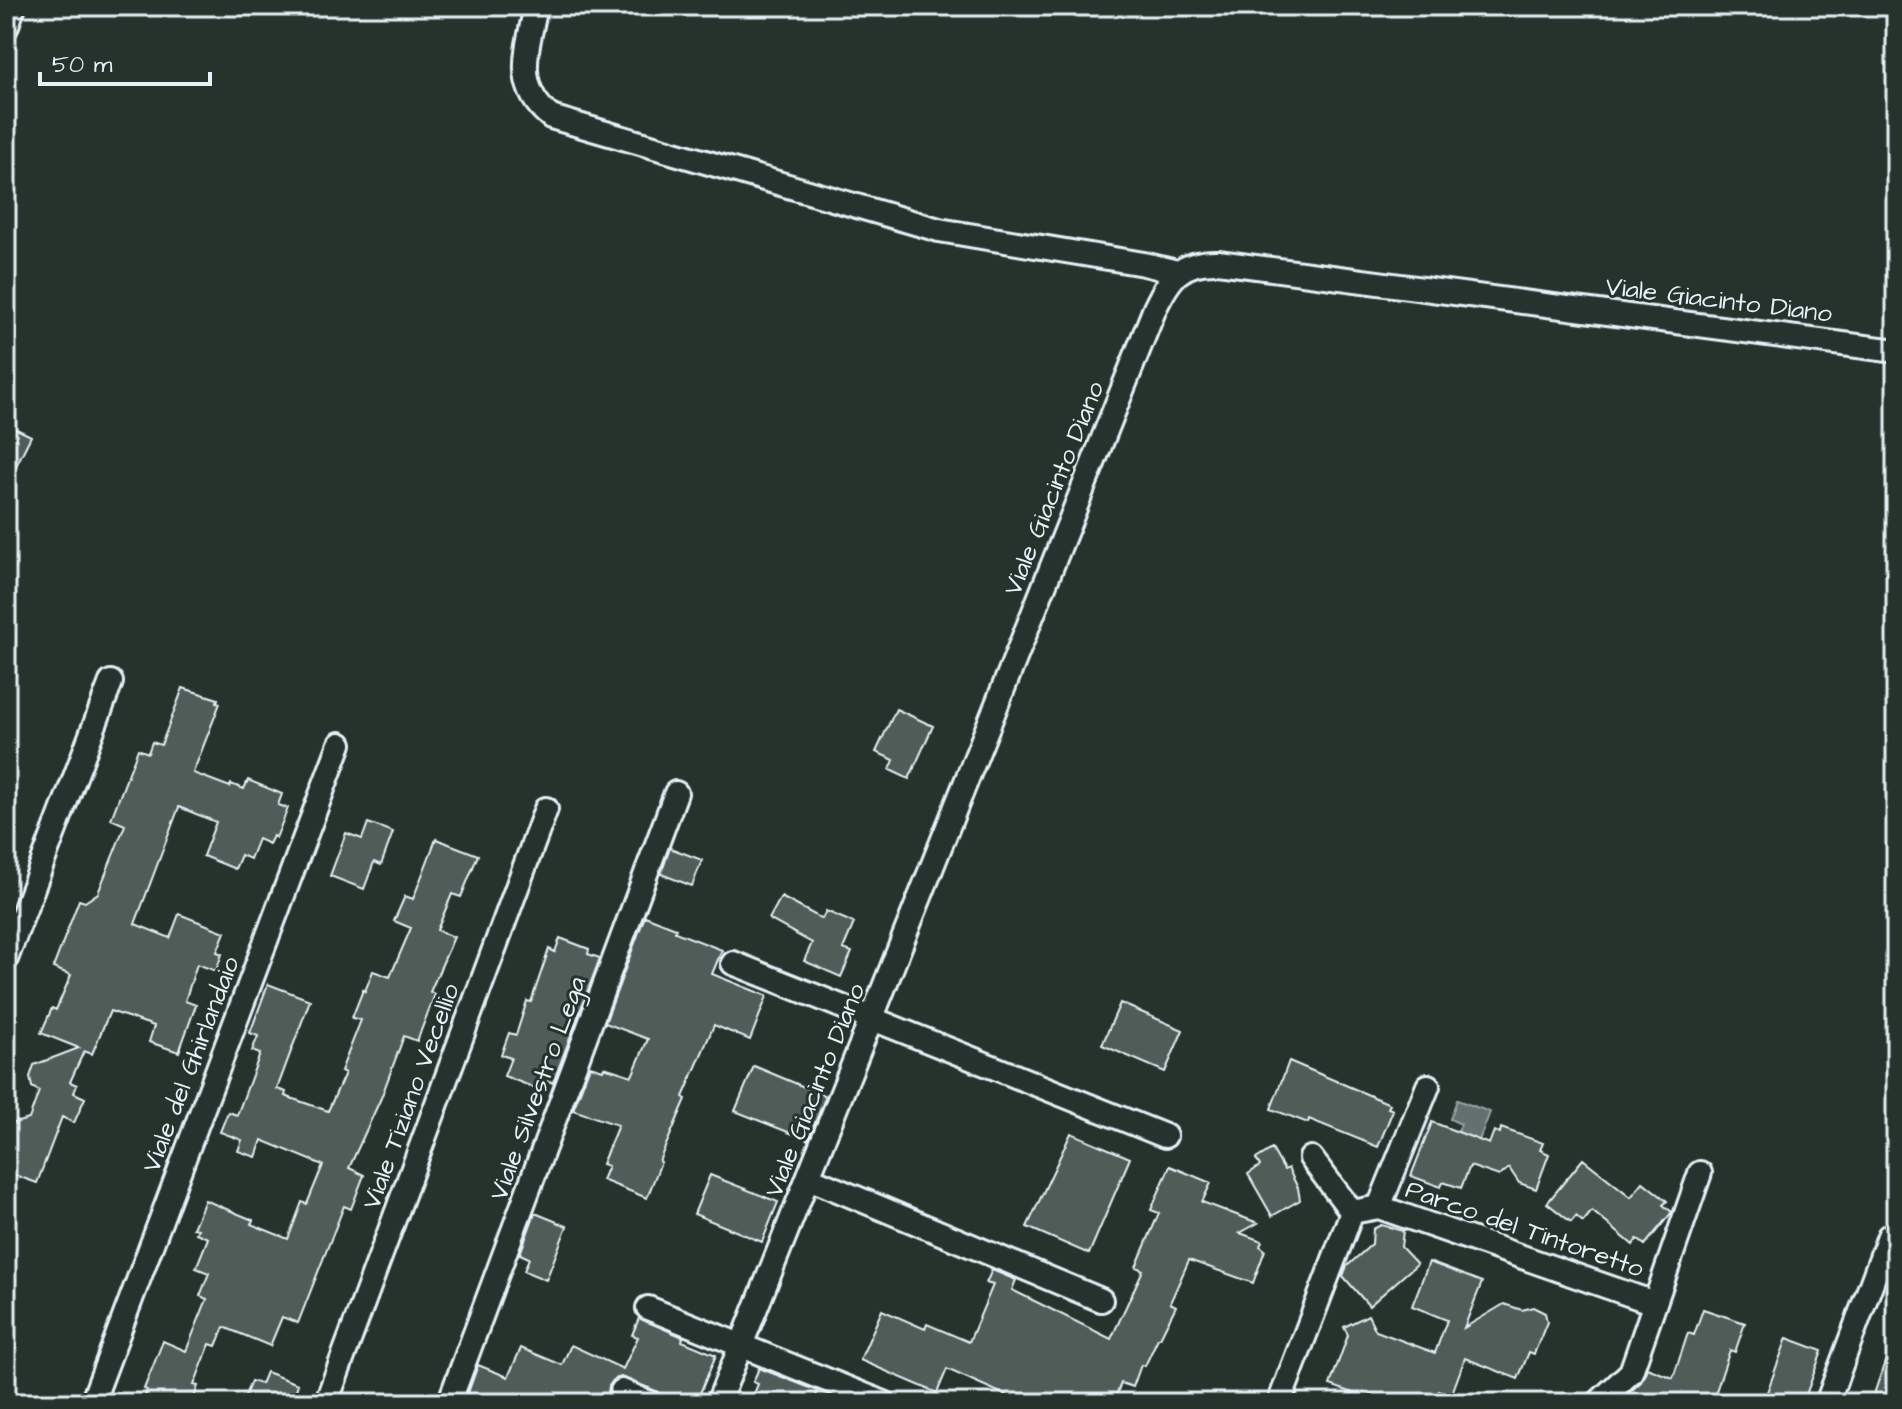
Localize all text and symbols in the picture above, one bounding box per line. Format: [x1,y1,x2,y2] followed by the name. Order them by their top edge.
[40,36,210,86] scale bar
[52,48,113,82] text: 50 m
[1604,268,1834,332] street label: Viale Giacinto Diano
[995,376,1113,601] street label: Viale Giacinto Diano
[133,951,249,1177] street label: Viale del Ghirlandaio
[481,971,597,1206] street label: Viale Silvestro Lega
[353,978,469,1214] street label: Viale Tiziano Vecellio
[756,978,874,1203] street label: Viale Giacinto Diano
[1401,1171,1649,1287] street label: Parco del Tintoretto

